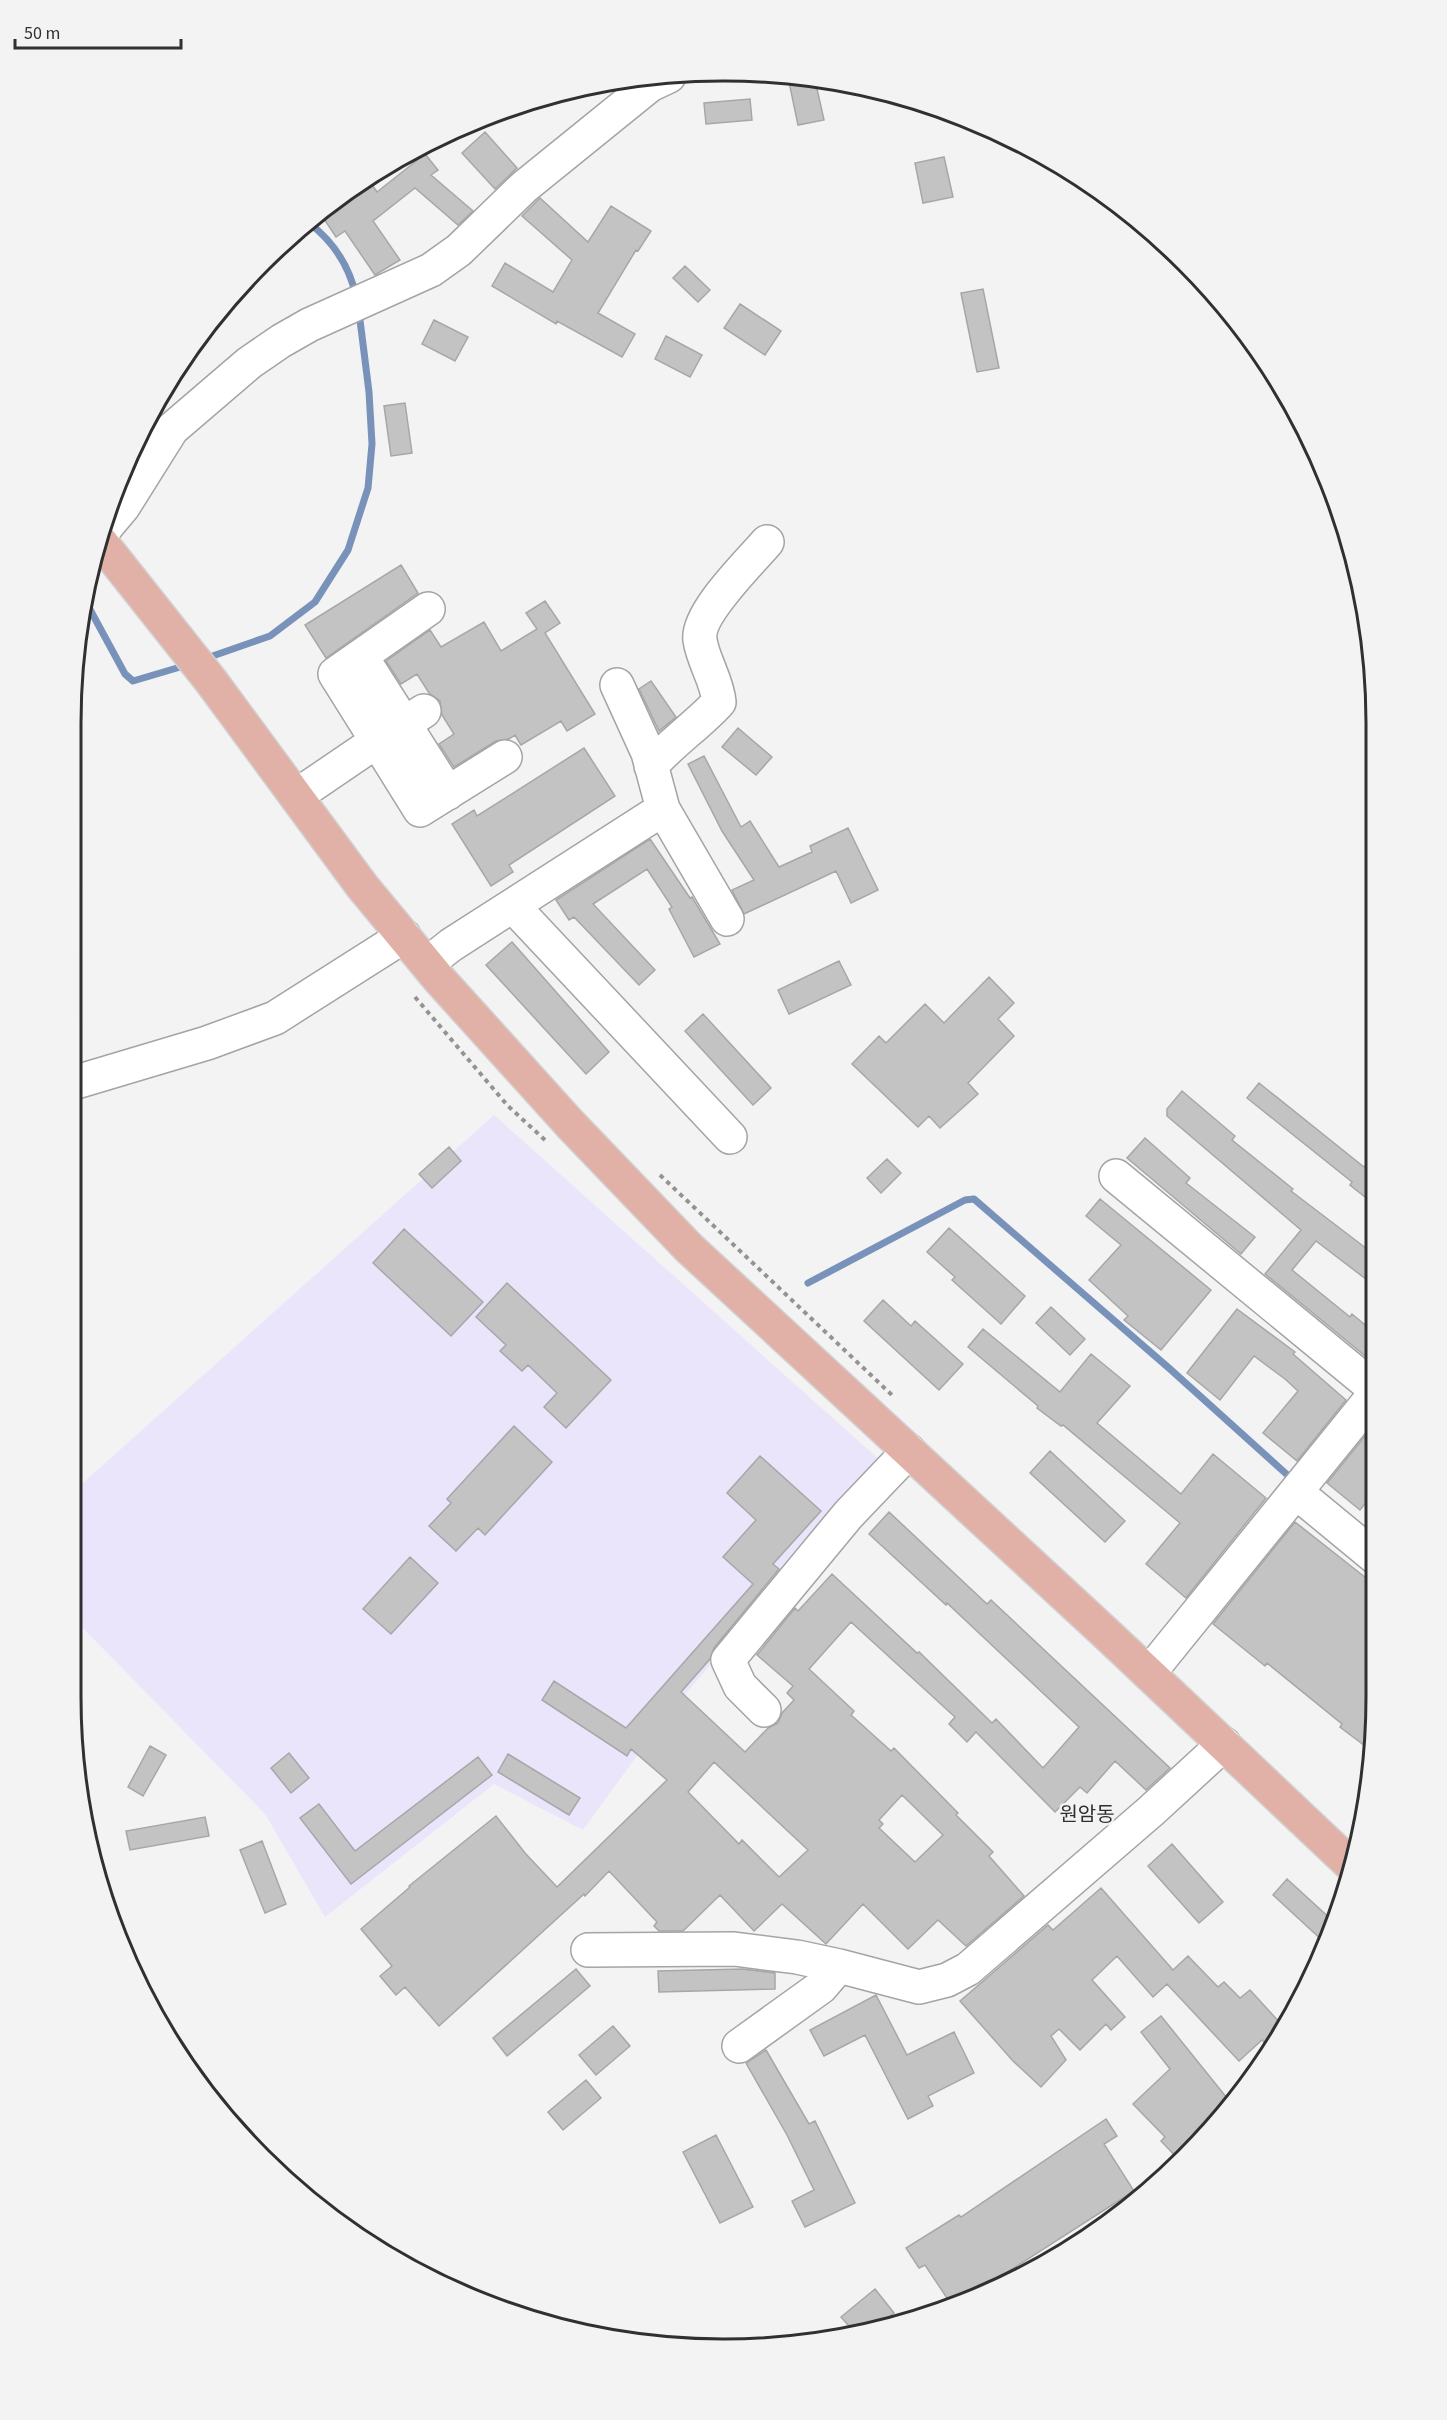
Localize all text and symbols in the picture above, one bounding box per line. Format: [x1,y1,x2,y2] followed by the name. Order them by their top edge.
[15,12,182,50] scale bar
[24,21,60,46] text: 50 m
[1059,1801,1115,1829] district label: 원암동

